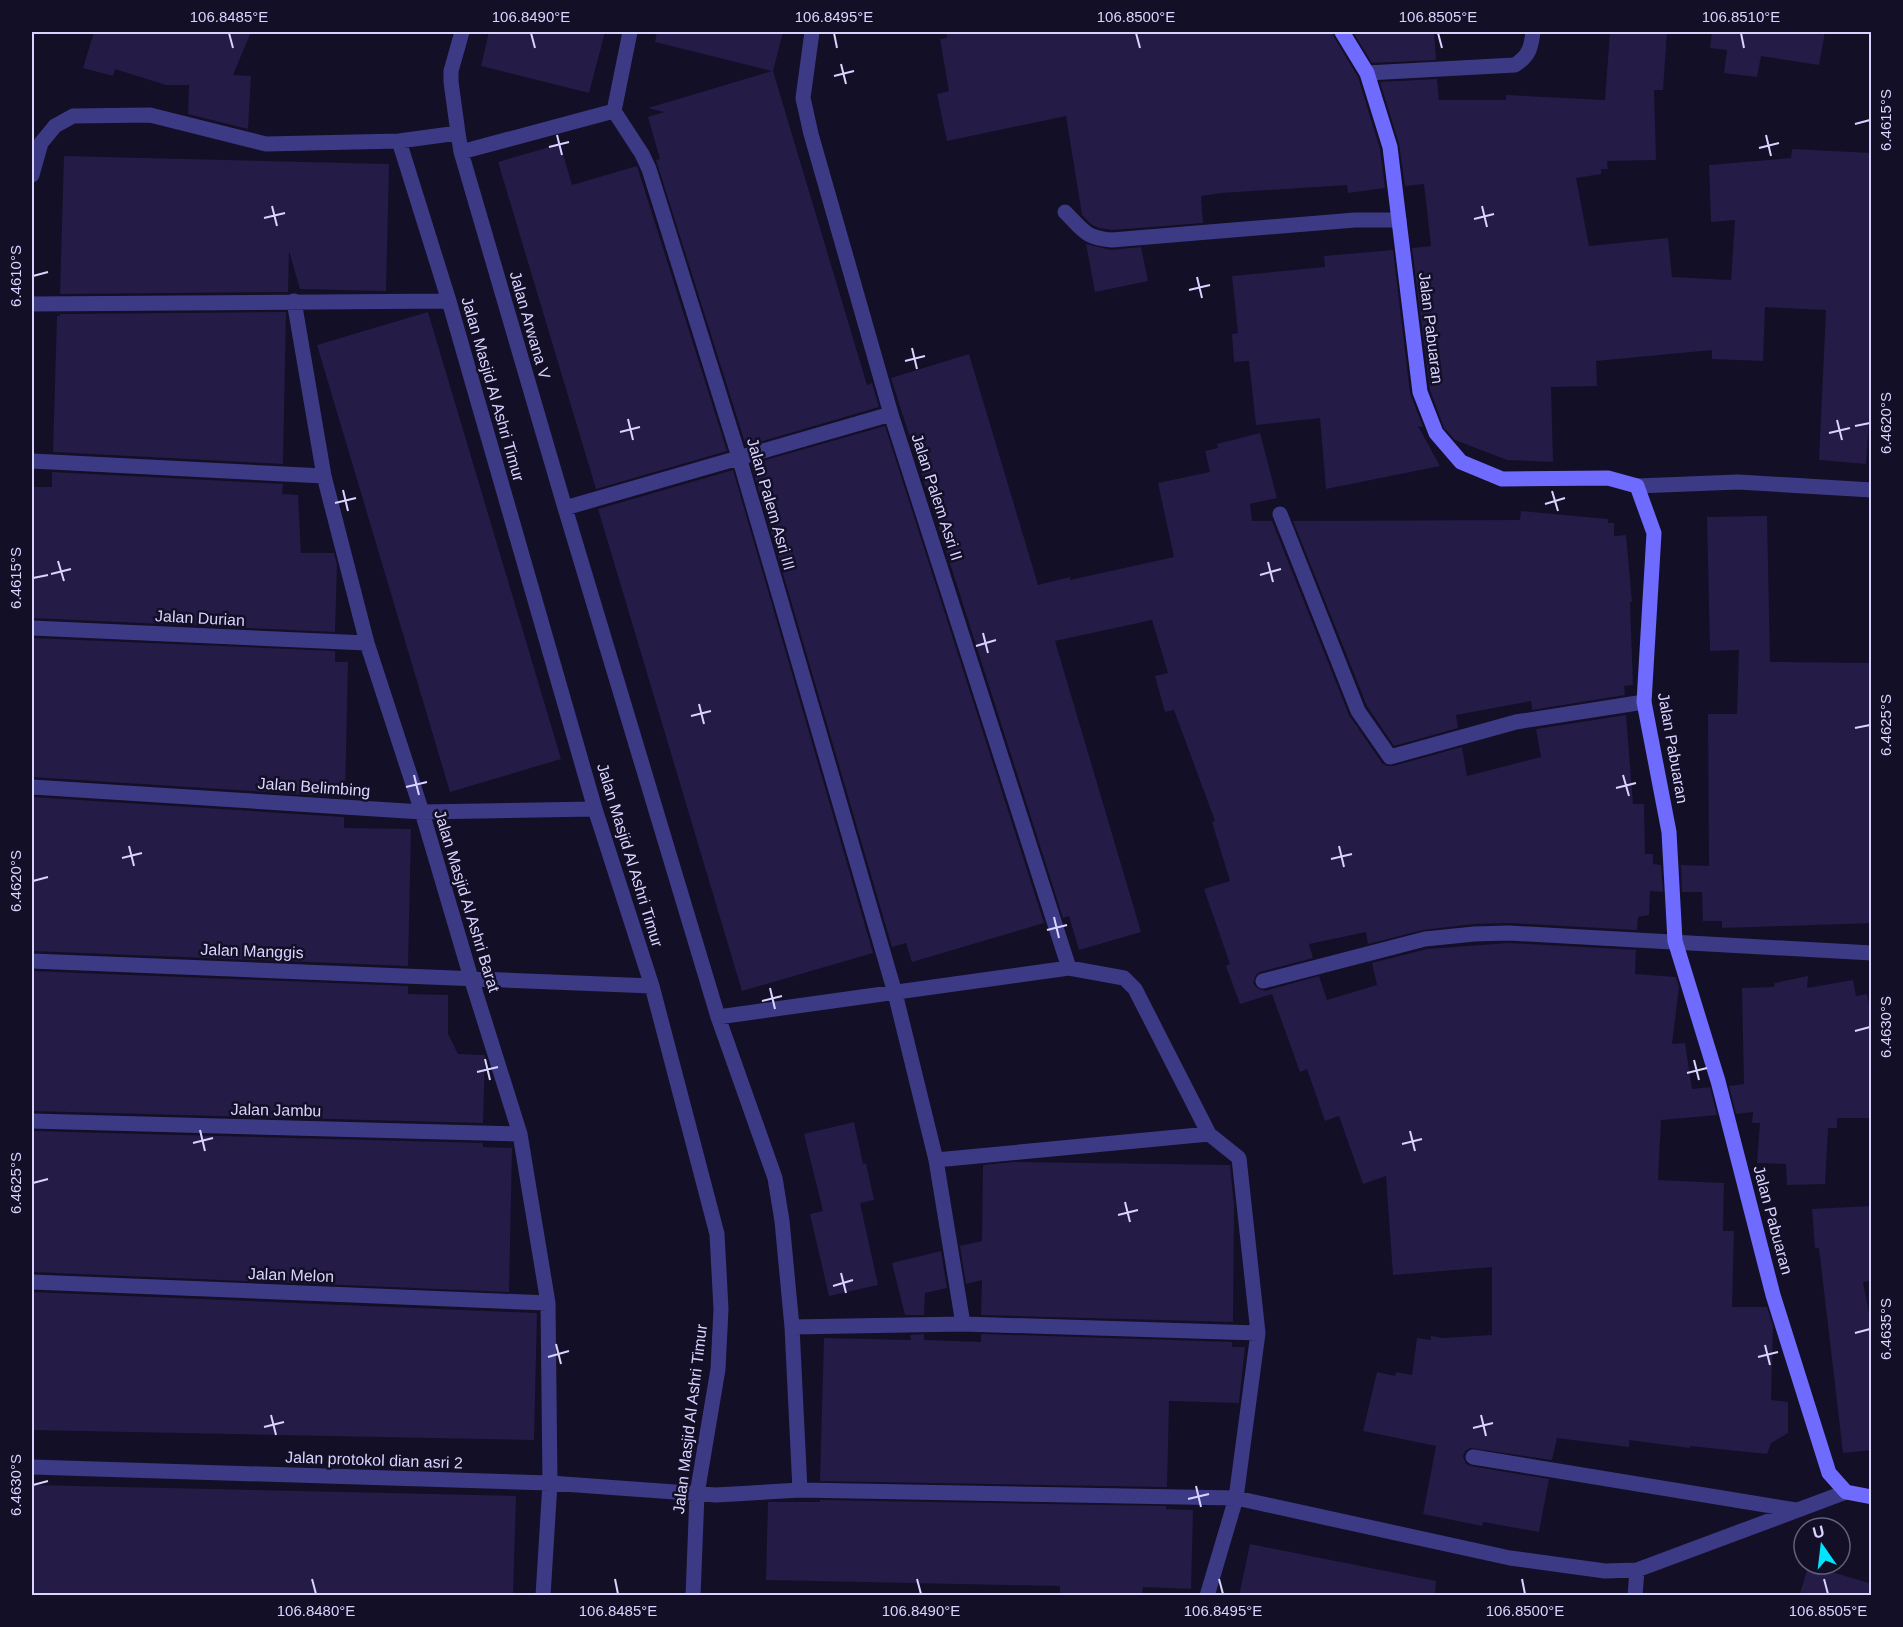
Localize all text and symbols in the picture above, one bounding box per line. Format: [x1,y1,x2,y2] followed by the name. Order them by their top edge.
[190,8,268,25] text: 106.8485°E
[492,8,570,25] text: 106.8490°E
[795,8,873,25] text: 106.8495°E
[1097,8,1175,25] text: 106.8500°E
[1399,8,1477,25] text: 106.8505°E
[1702,8,1780,25] text: 106.8510°E
[1877,89,1894,151] text: 6.4615°S
[7,245,24,307] text: 6.4610°S
[507,269,554,381] street label: Jalan Arwana V
[1416,271,1446,385] street label: Jalan Pabuaran
[458,295,528,484] street label: Jalan Masjid Al Ashri Timur
[1877,392,1894,454] text: 6.4620°S
[908,431,966,563] street label: Jalan Palem Asri II
[744,436,798,572] street label: Jalan Palem Asri III
[7,547,24,609] text: 6.4615°S
[155,607,245,629] street label: Jalan Durian
[1655,691,1691,805] street label: Jalan Pabuaran
[1877,694,1894,756] text: 6.4625°S
[594,761,666,950] street label: Jalan Masjid Al Ashri Timur
[257,775,371,799] street label: Jalan Belimbing
[431,808,503,995] street label: Jalan Masjid Al Ashri Barat
[7,850,24,912] text: 6.4620°S
[200,941,304,961] street label: Jalan Manggis
[1877,996,1894,1058] text: 6.4630°S
[230,1101,322,1119] street label: Jalan Jambu
[7,1152,24,1214] text: 6.4625°S
[1750,1164,1796,1276] street label: Jalan Pabuaran
[248,1265,334,1285] street label: Jalan Melon
[1877,1298,1894,1360] text: 6.4635°S
[670,1322,710,1515] street label: Jalan Masjid Al Ashri Timur
[285,1448,463,1472] street label: Jalan protokol dian asri 2
[7,1454,24,1516] text: 6.4630°S
[1792,1516,1852,1576] north arrow
[1811,1522,1826,1542] text: U
[277,1602,355,1619] text: 106.8480°E
[579,1602,657,1619] text: 106.8485°E
[882,1602,960,1619] text: 106.8490°E
[1184,1602,1262,1619] text: 106.8495°E
[1486,1602,1564,1619] text: 106.8500°E
[1789,1602,1867,1619] text: 106.8505°E

